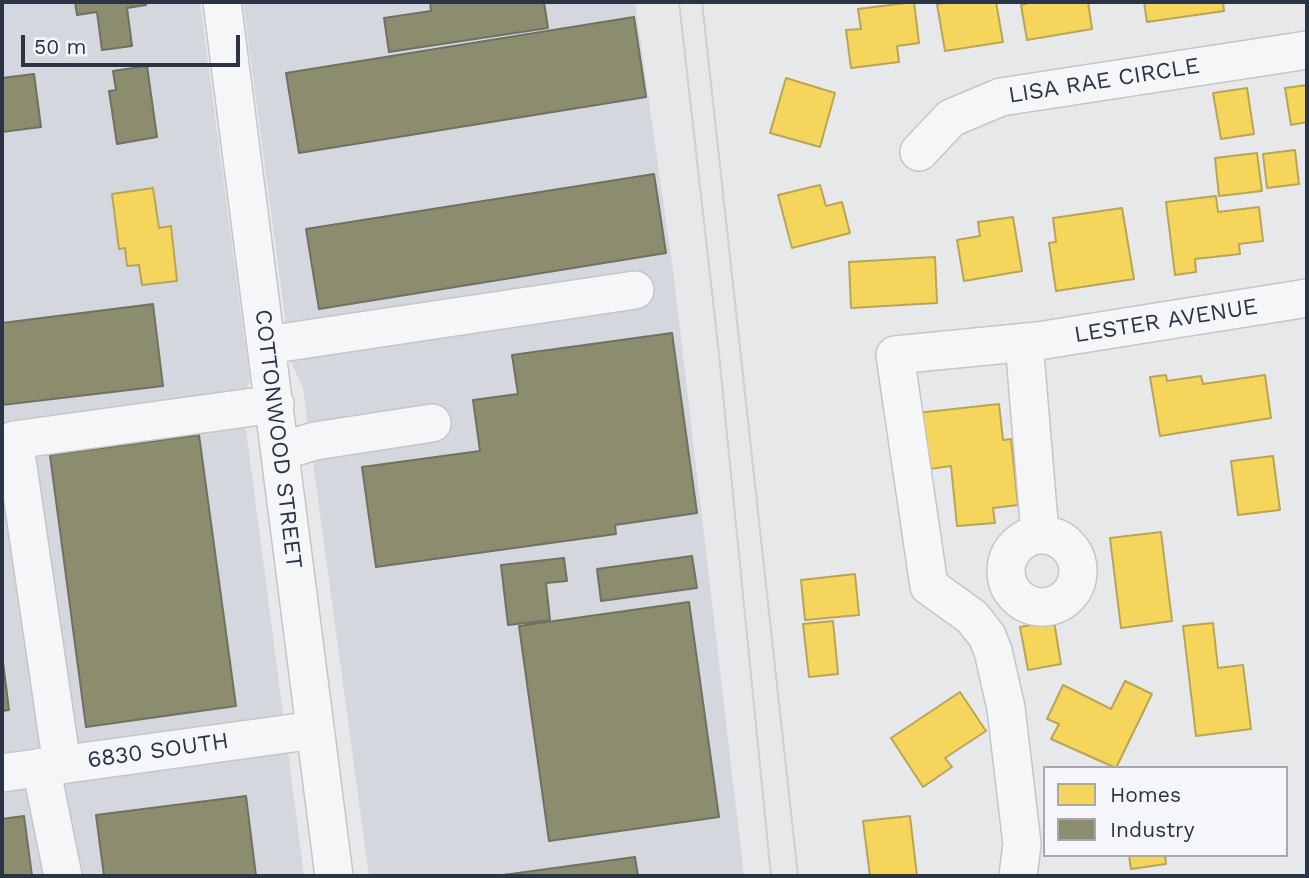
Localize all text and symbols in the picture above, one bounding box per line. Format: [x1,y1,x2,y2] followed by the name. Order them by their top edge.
[24,21,243,65] scale bar
[34,34,86,59] text: 50 m
[1006,52,1202,110] street label: LISA RAE CIRCLE
[1072,293,1260,349] street label: LESTER AVENUE
[248,308,308,570] street label: COTTONWOOD STREET
[86,727,230,775] street label: 6830 SOUTH
[1043,766,1288,857] legend
[1110,782,1181,807] text: Homes
[1110,817,1195,842] text: Industry

